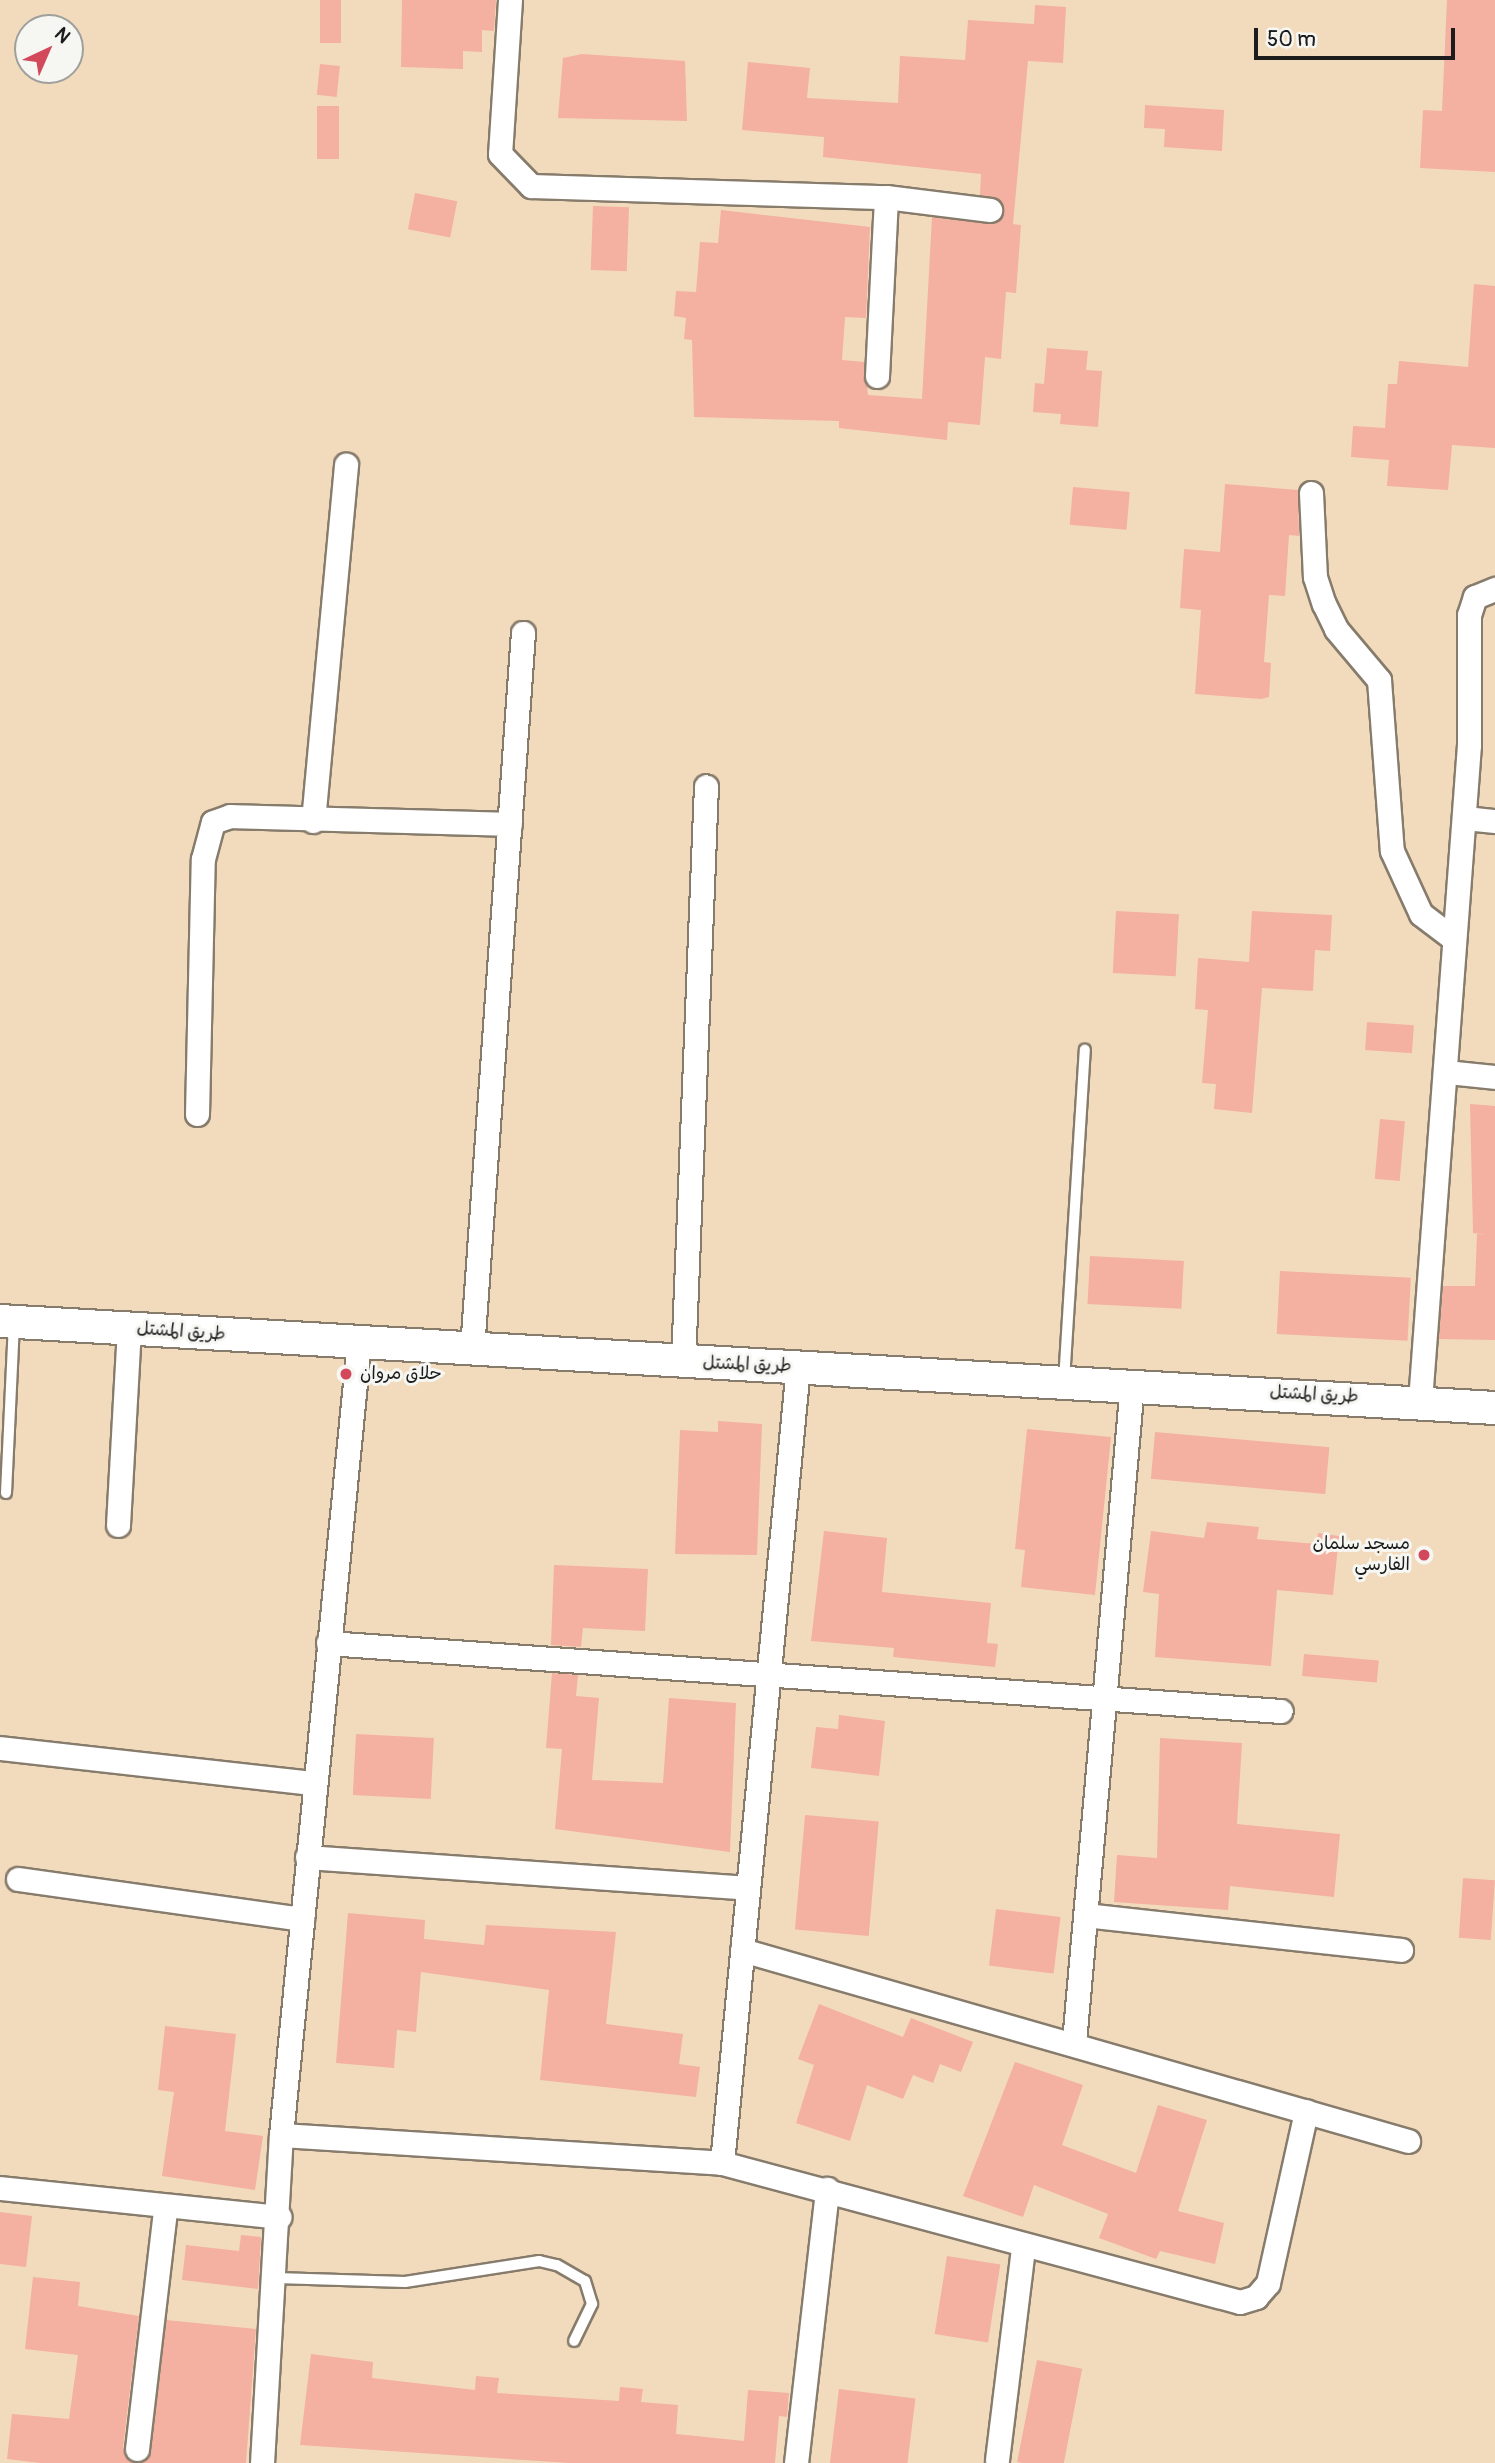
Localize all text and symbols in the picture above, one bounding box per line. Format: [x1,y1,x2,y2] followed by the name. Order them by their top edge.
[14,14,84,84] north arrow
[1257,14,1458,58] scale bar
[49,22,75,48] text: N
[1267,26,1316,53] text: 50 m
[136,1318,226,1346] street label: طريق المشتل
[702,1353,792,1377] street label: طريق المشتل
[360,1363,442,1385] place label: حلاق مروان
[338,1366,354,1382] marker: حلاق مروان
[1269,1382,1359,1408] street label: طريق المشتل
[1312,1534,1410,1576] place label: مسجد سلمان الفارسي
[1416,1547,1432,1563] marker: مسجد سلمان الفارسي

